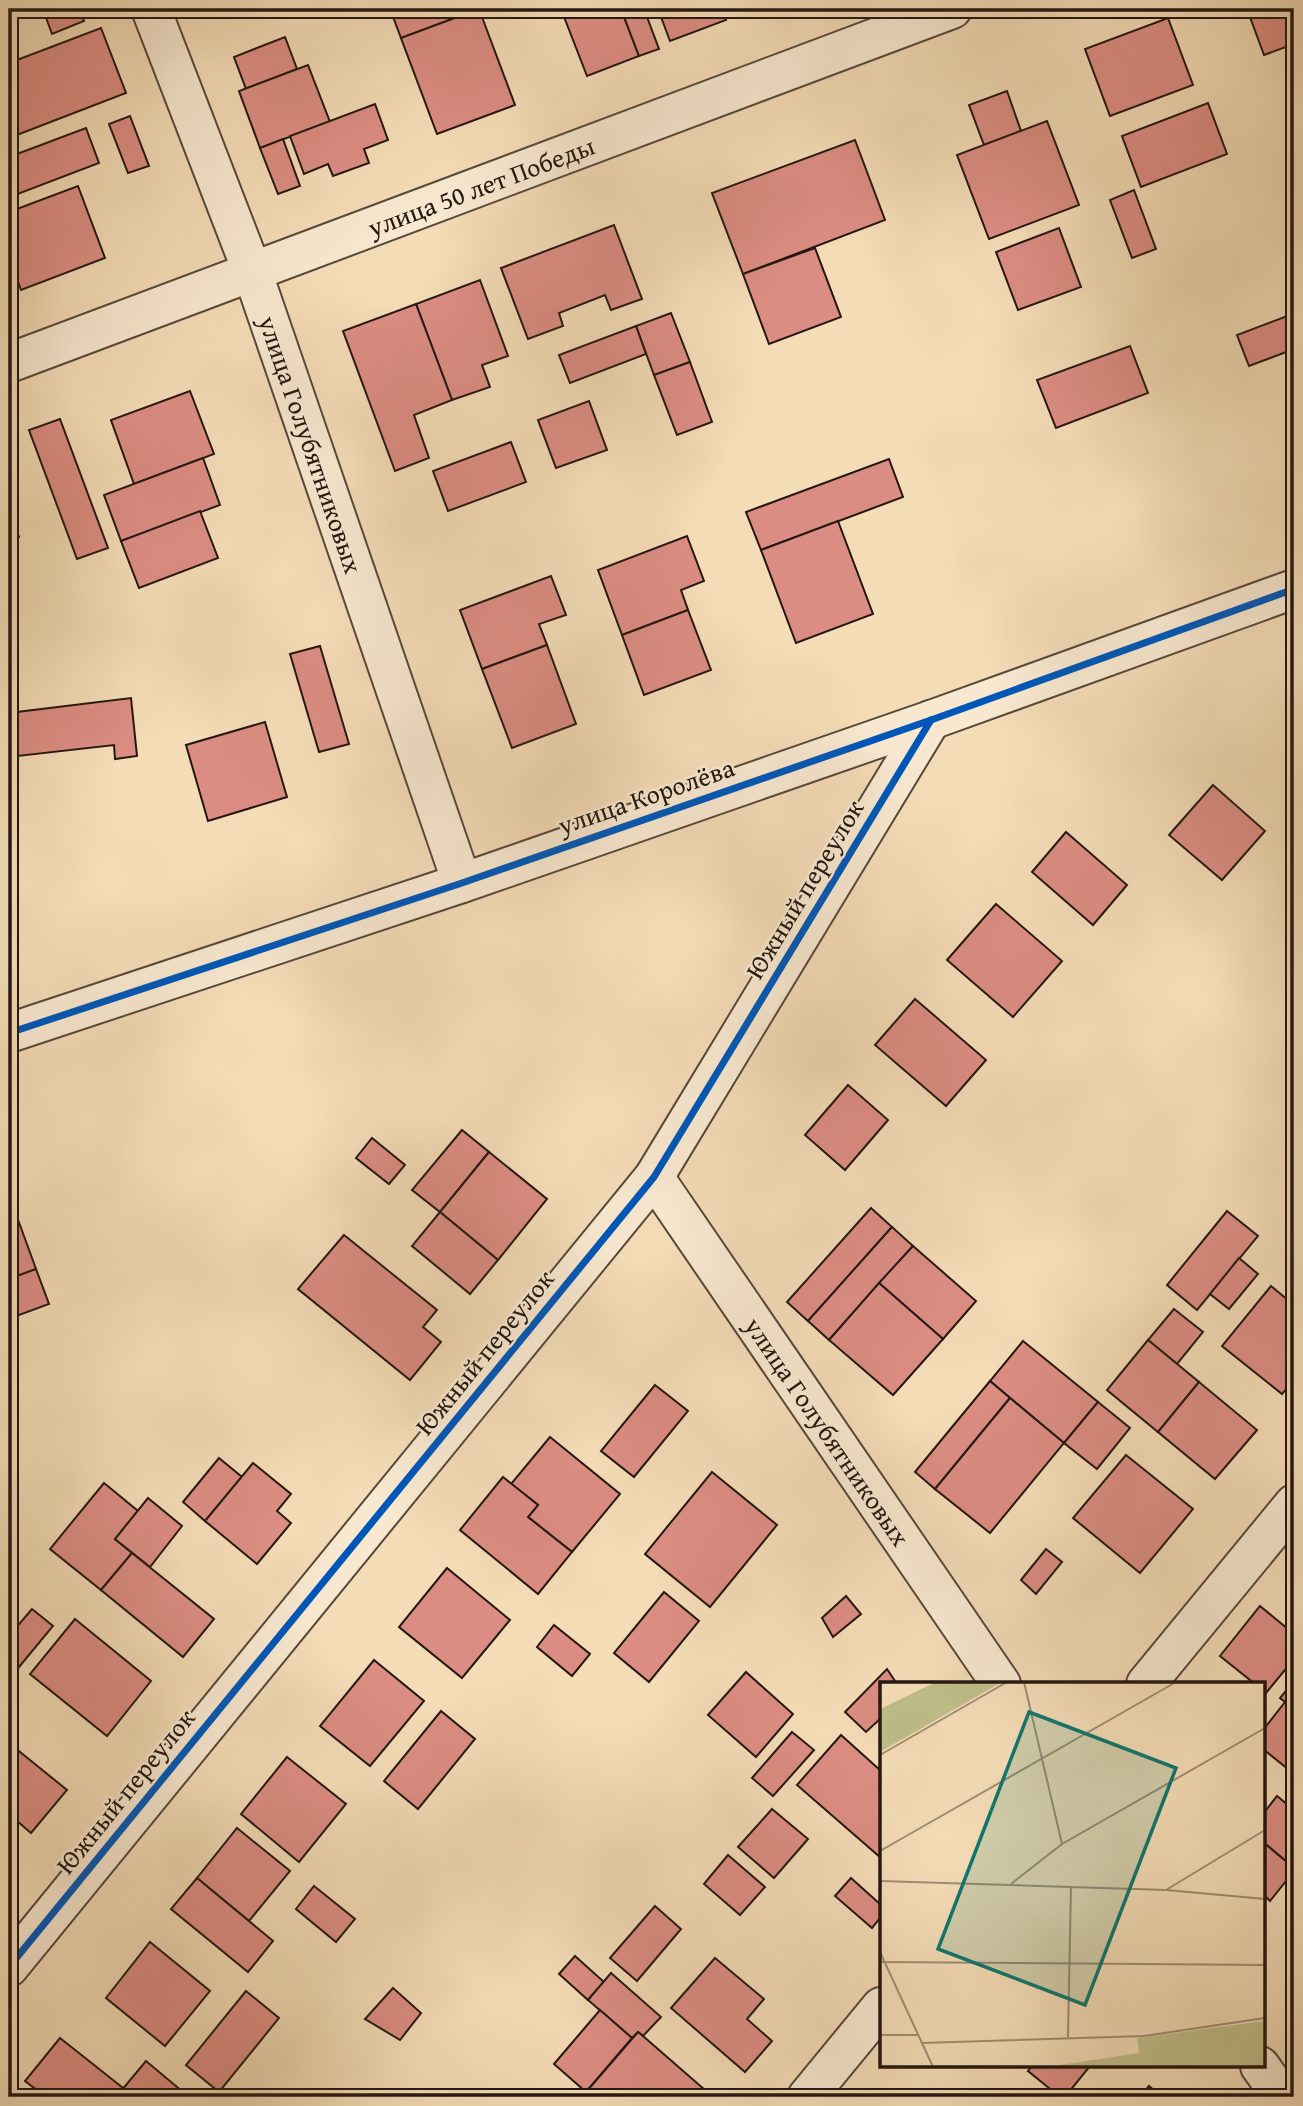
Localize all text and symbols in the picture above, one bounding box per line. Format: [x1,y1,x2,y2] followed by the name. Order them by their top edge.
[361,126,600,247] street label: улица 50 лет Победы
[249,309,374,579] street label: улица Голубятниковых
[552,747,740,845] street label: улица Королёва
[735,792,873,986] street label: Южный переулок
[405,1260,563,1443] street label: Южный переулок
[735,1308,921,1554] street label: улица Голубятниковых
[880,1682,1264,2068] inset map
[46,1699,204,1882] street label: Южный переулок

